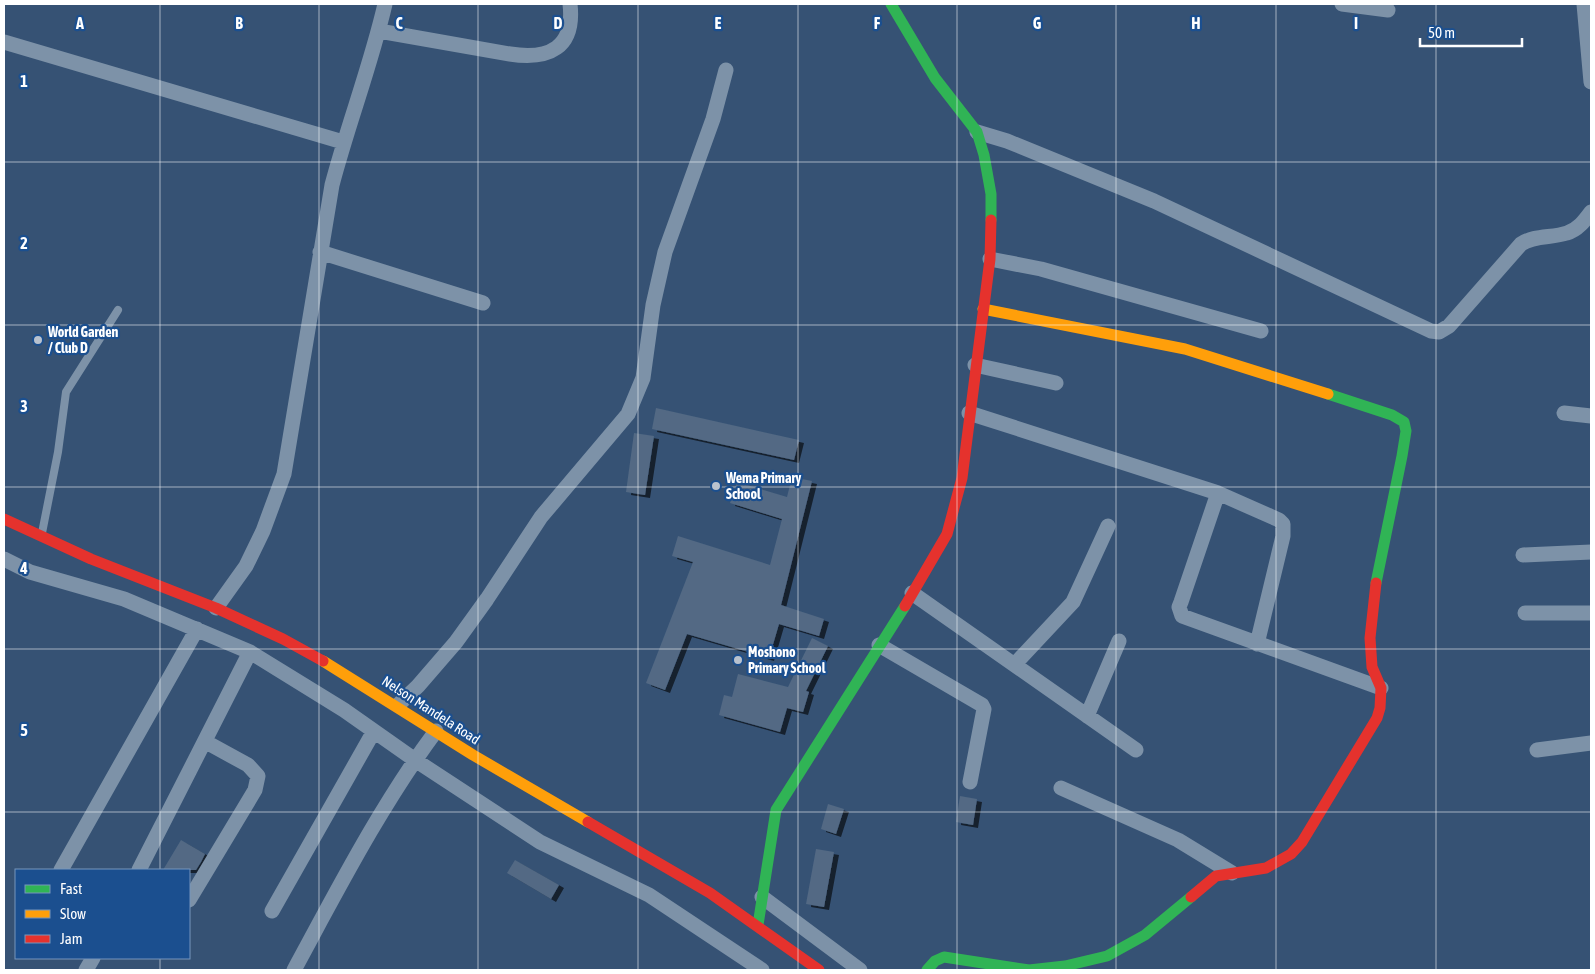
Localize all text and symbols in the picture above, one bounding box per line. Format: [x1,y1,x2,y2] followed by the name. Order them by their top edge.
[75,14,84,32] text: A
[235,14,243,32] text: B
[395,14,403,32] text: C
[554,14,563,32] text: D
[715,14,722,32] text: E
[874,14,881,32] text: F
[1033,14,1042,32] text: G
[1191,14,1201,32] text: H
[1354,14,1358,32] text: I
[1420,15,1522,47] scale bar
[1428,24,1455,41] text: 50 m
[20,72,28,90] text: 1
[20,234,28,252] text: 2
[47,324,119,356] place label: World Garden / Club D
[32,334,44,346] marker: World Garden / Club D
[20,397,28,415] text: 3
[725,470,802,502] place label: Wema Primary School
[710,480,722,492] marker: Wema Primary School
[19,559,28,577] text: 4
[748,644,826,676] place label: Moshono Primary School
[732,654,744,666] marker: Moshono Primary School
[379,672,483,748] street label: Nelson Mandela Road
[20,721,28,739] text: 5
[15,869,190,959] legend
[60,880,82,897] text: Fast
[60,905,86,922] text: Slow
[60,930,83,947] text: Jam

